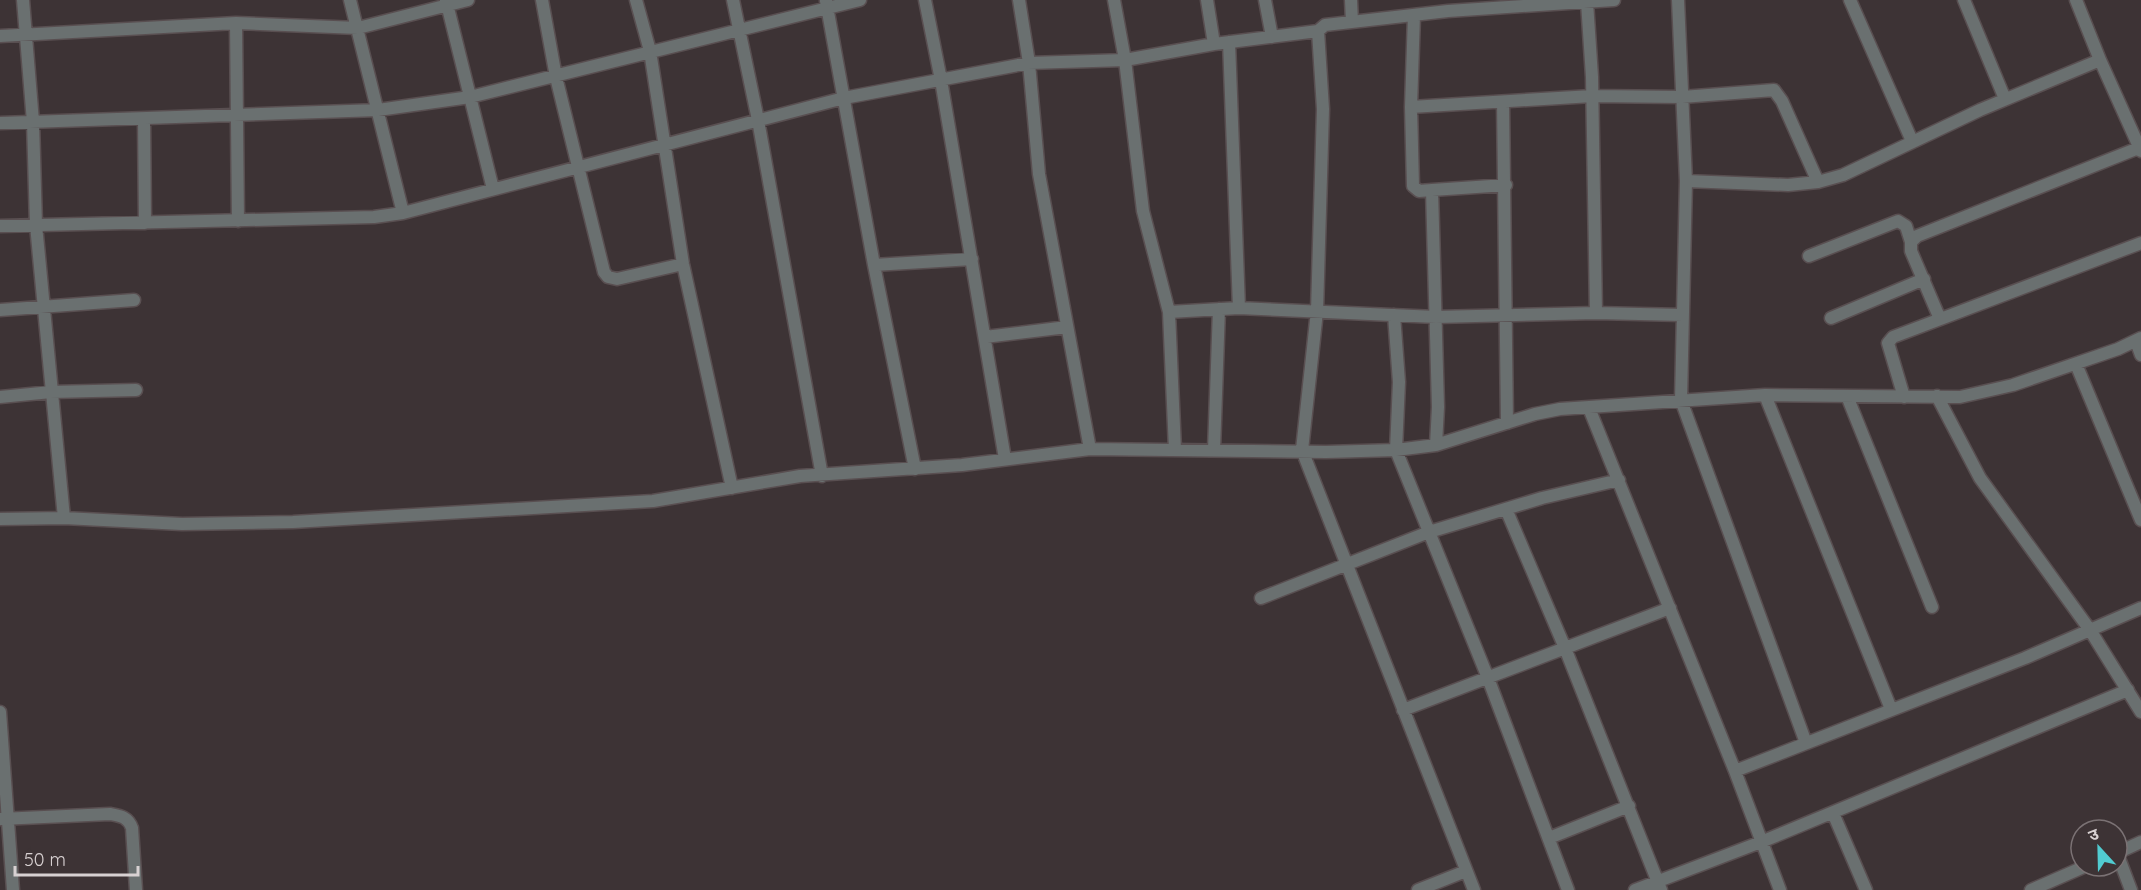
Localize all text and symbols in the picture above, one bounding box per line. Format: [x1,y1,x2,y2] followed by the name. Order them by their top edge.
[2069,818,2129,878] north arrow
[2085,823,2102,845] text: उ
[15,839,138,877] scale bar
[24,848,66,871] text: 50 m

